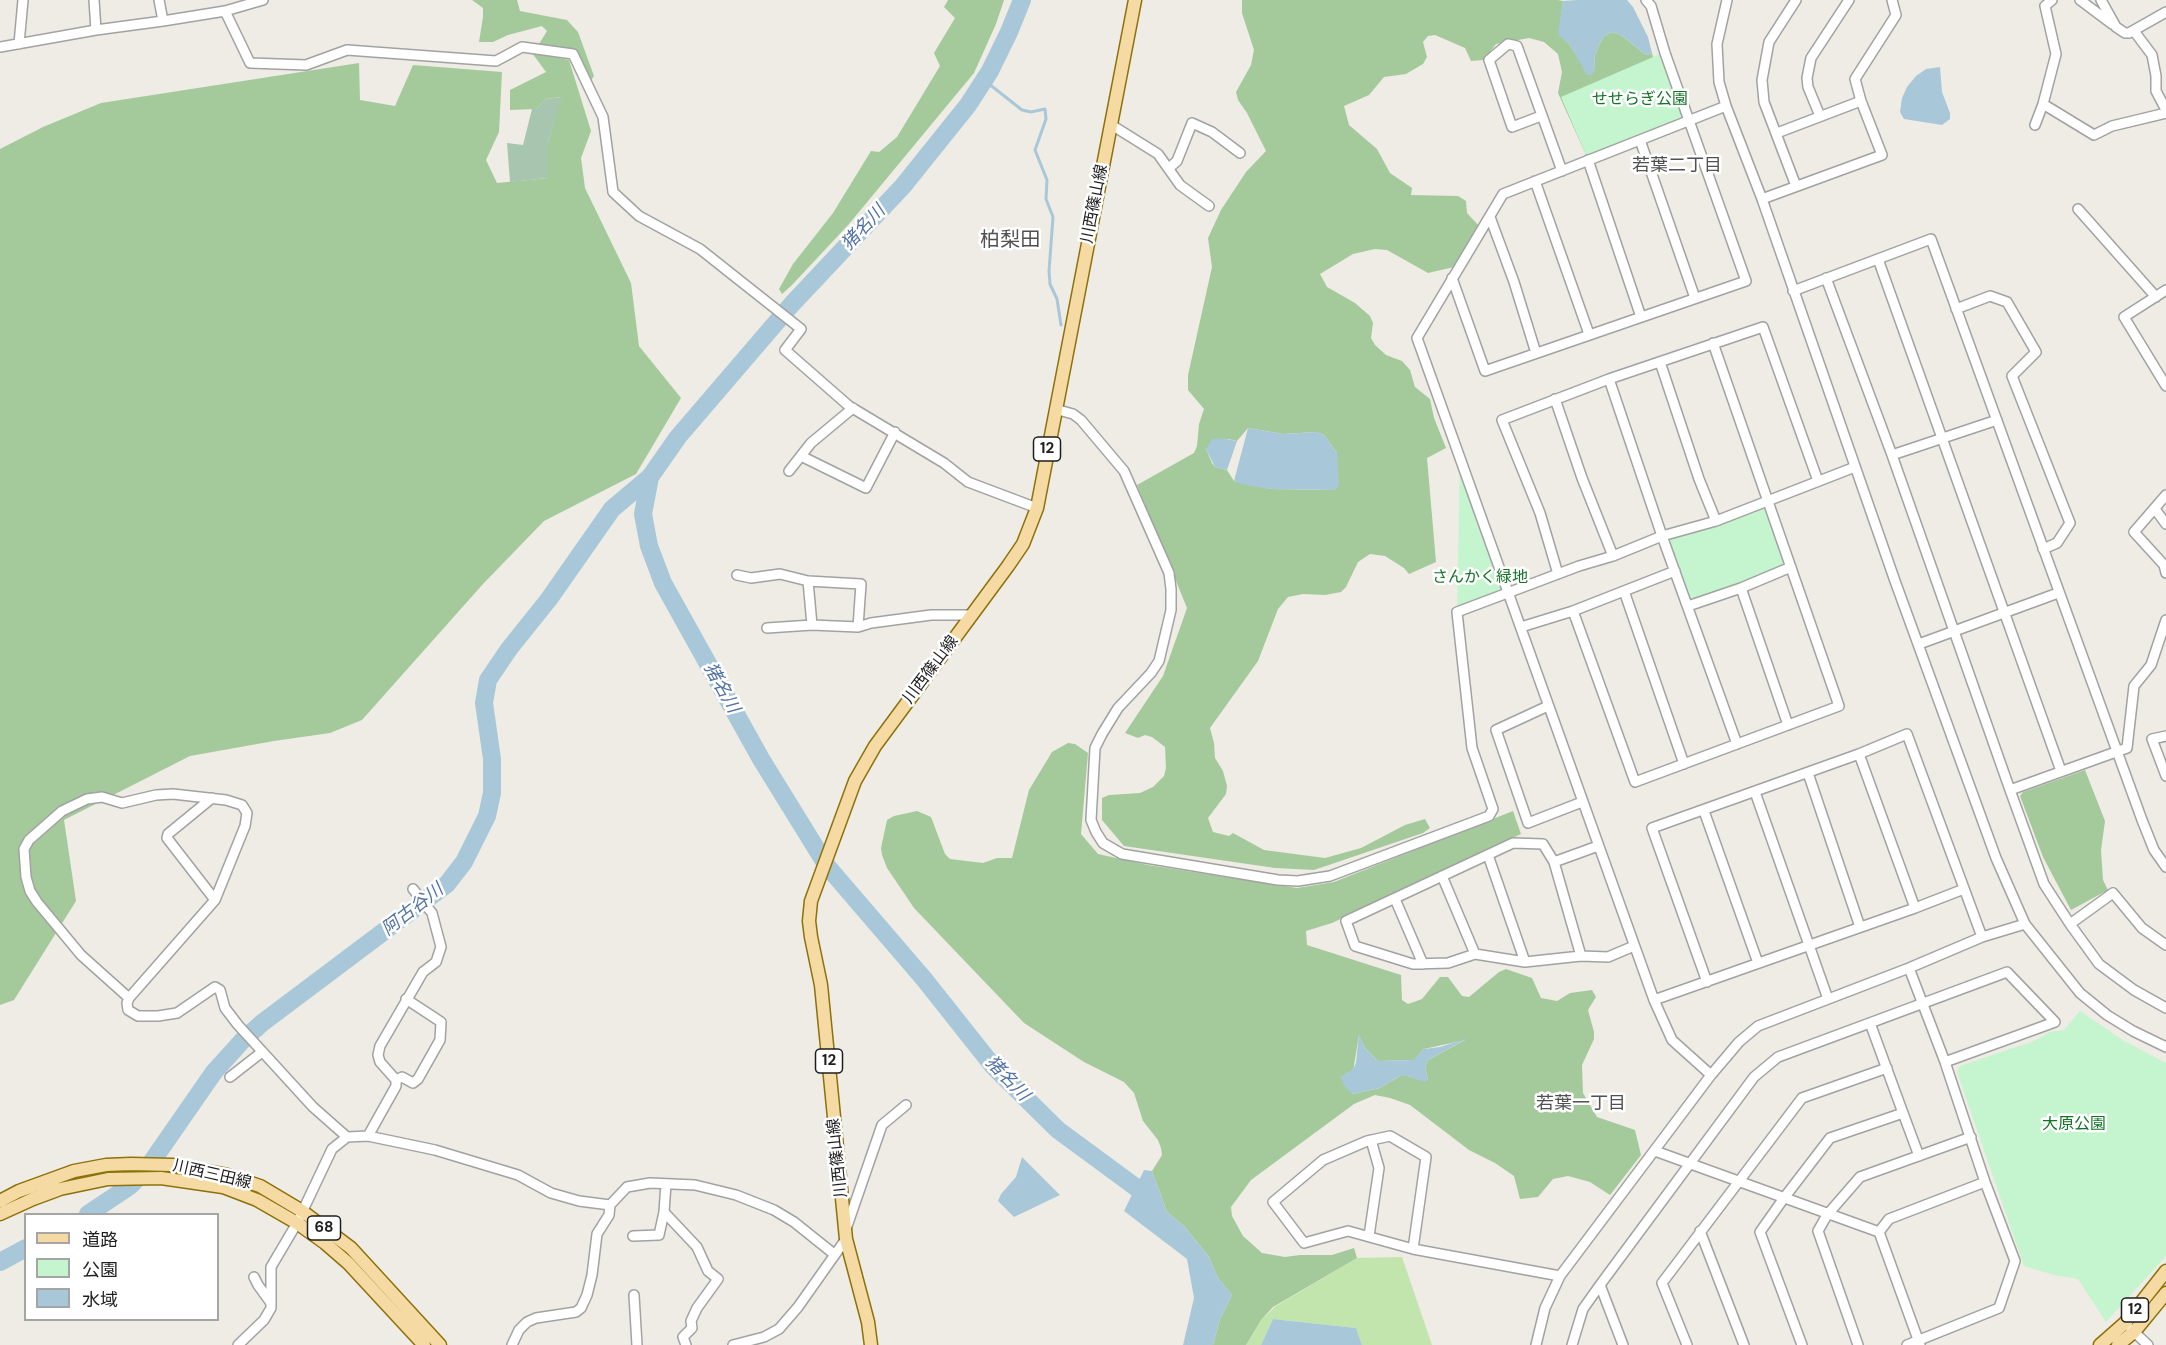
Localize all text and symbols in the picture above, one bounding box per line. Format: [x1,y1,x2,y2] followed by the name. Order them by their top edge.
[1592,90,1688,110] park label: せせらぎ公園
[1632,155,1722,177] district label: 若葉二丁目
[1078,163,1112,245] street label: 川西篠山線
[838,201,890,255] water label: 猪名川
[980,229,1040,253] district label: 柏梨田
[1034,437,1060,461] road number: 12
[1432,568,1528,588] park label: さんかく緑地
[899,632,963,708] street label: 川西篠山線
[698,659,744,717] water label: 猪名川
[378,879,448,941] water label: 阿古谷川
[816,1049,842,1073] road number: 12
[980,1052,1034,1106] water label: 猪名川
[1536,1093,1626,1115] district label: 若葉一丁目
[2042,1115,2106,1135] park label: 大原公園
[824,1117,852,1199] street label: 川西篠山線
[171,1157,253,1193] street label: 川西三田線
[24,1213,219,1321] legend
[308,1216,340,1240] road number: 68
[82,1228,118,1252] text: 道路
[82,1258,118,1282] text: 公園
[82,1288,118,1312] text: 水域
[2122,1298,2148,1322] road number: 12

